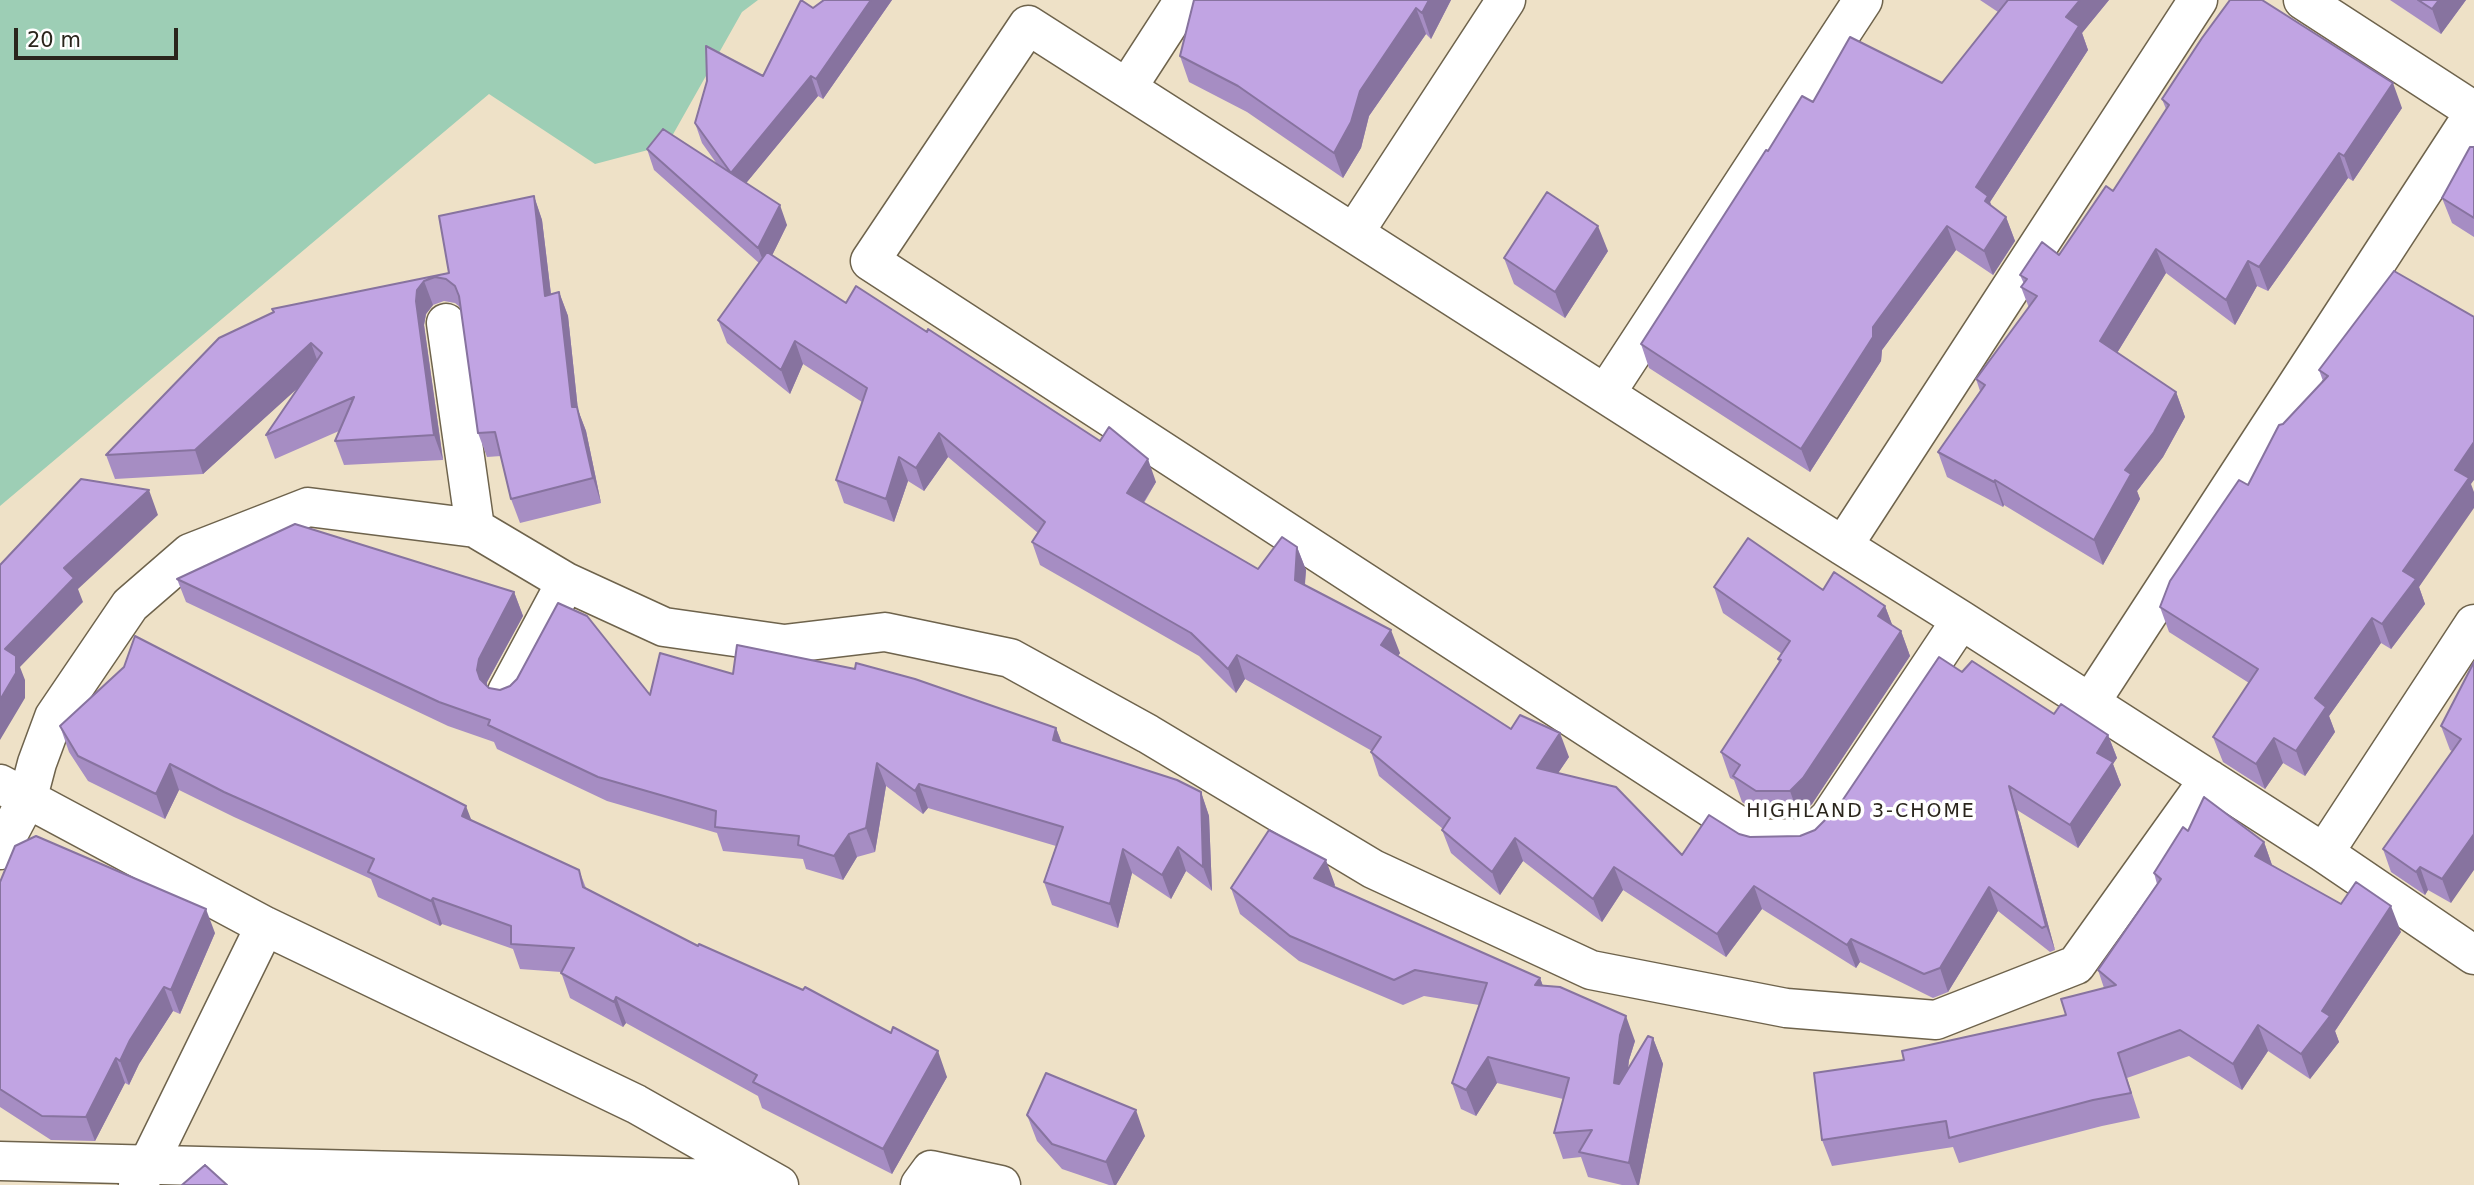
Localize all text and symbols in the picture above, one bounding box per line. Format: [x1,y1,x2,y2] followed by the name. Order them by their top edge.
[18,14,182,58] scale bar
[27,28,81,52] text: 20 m
[1748,801,1974,823] district label: HIGHLAND 3-CHOME

